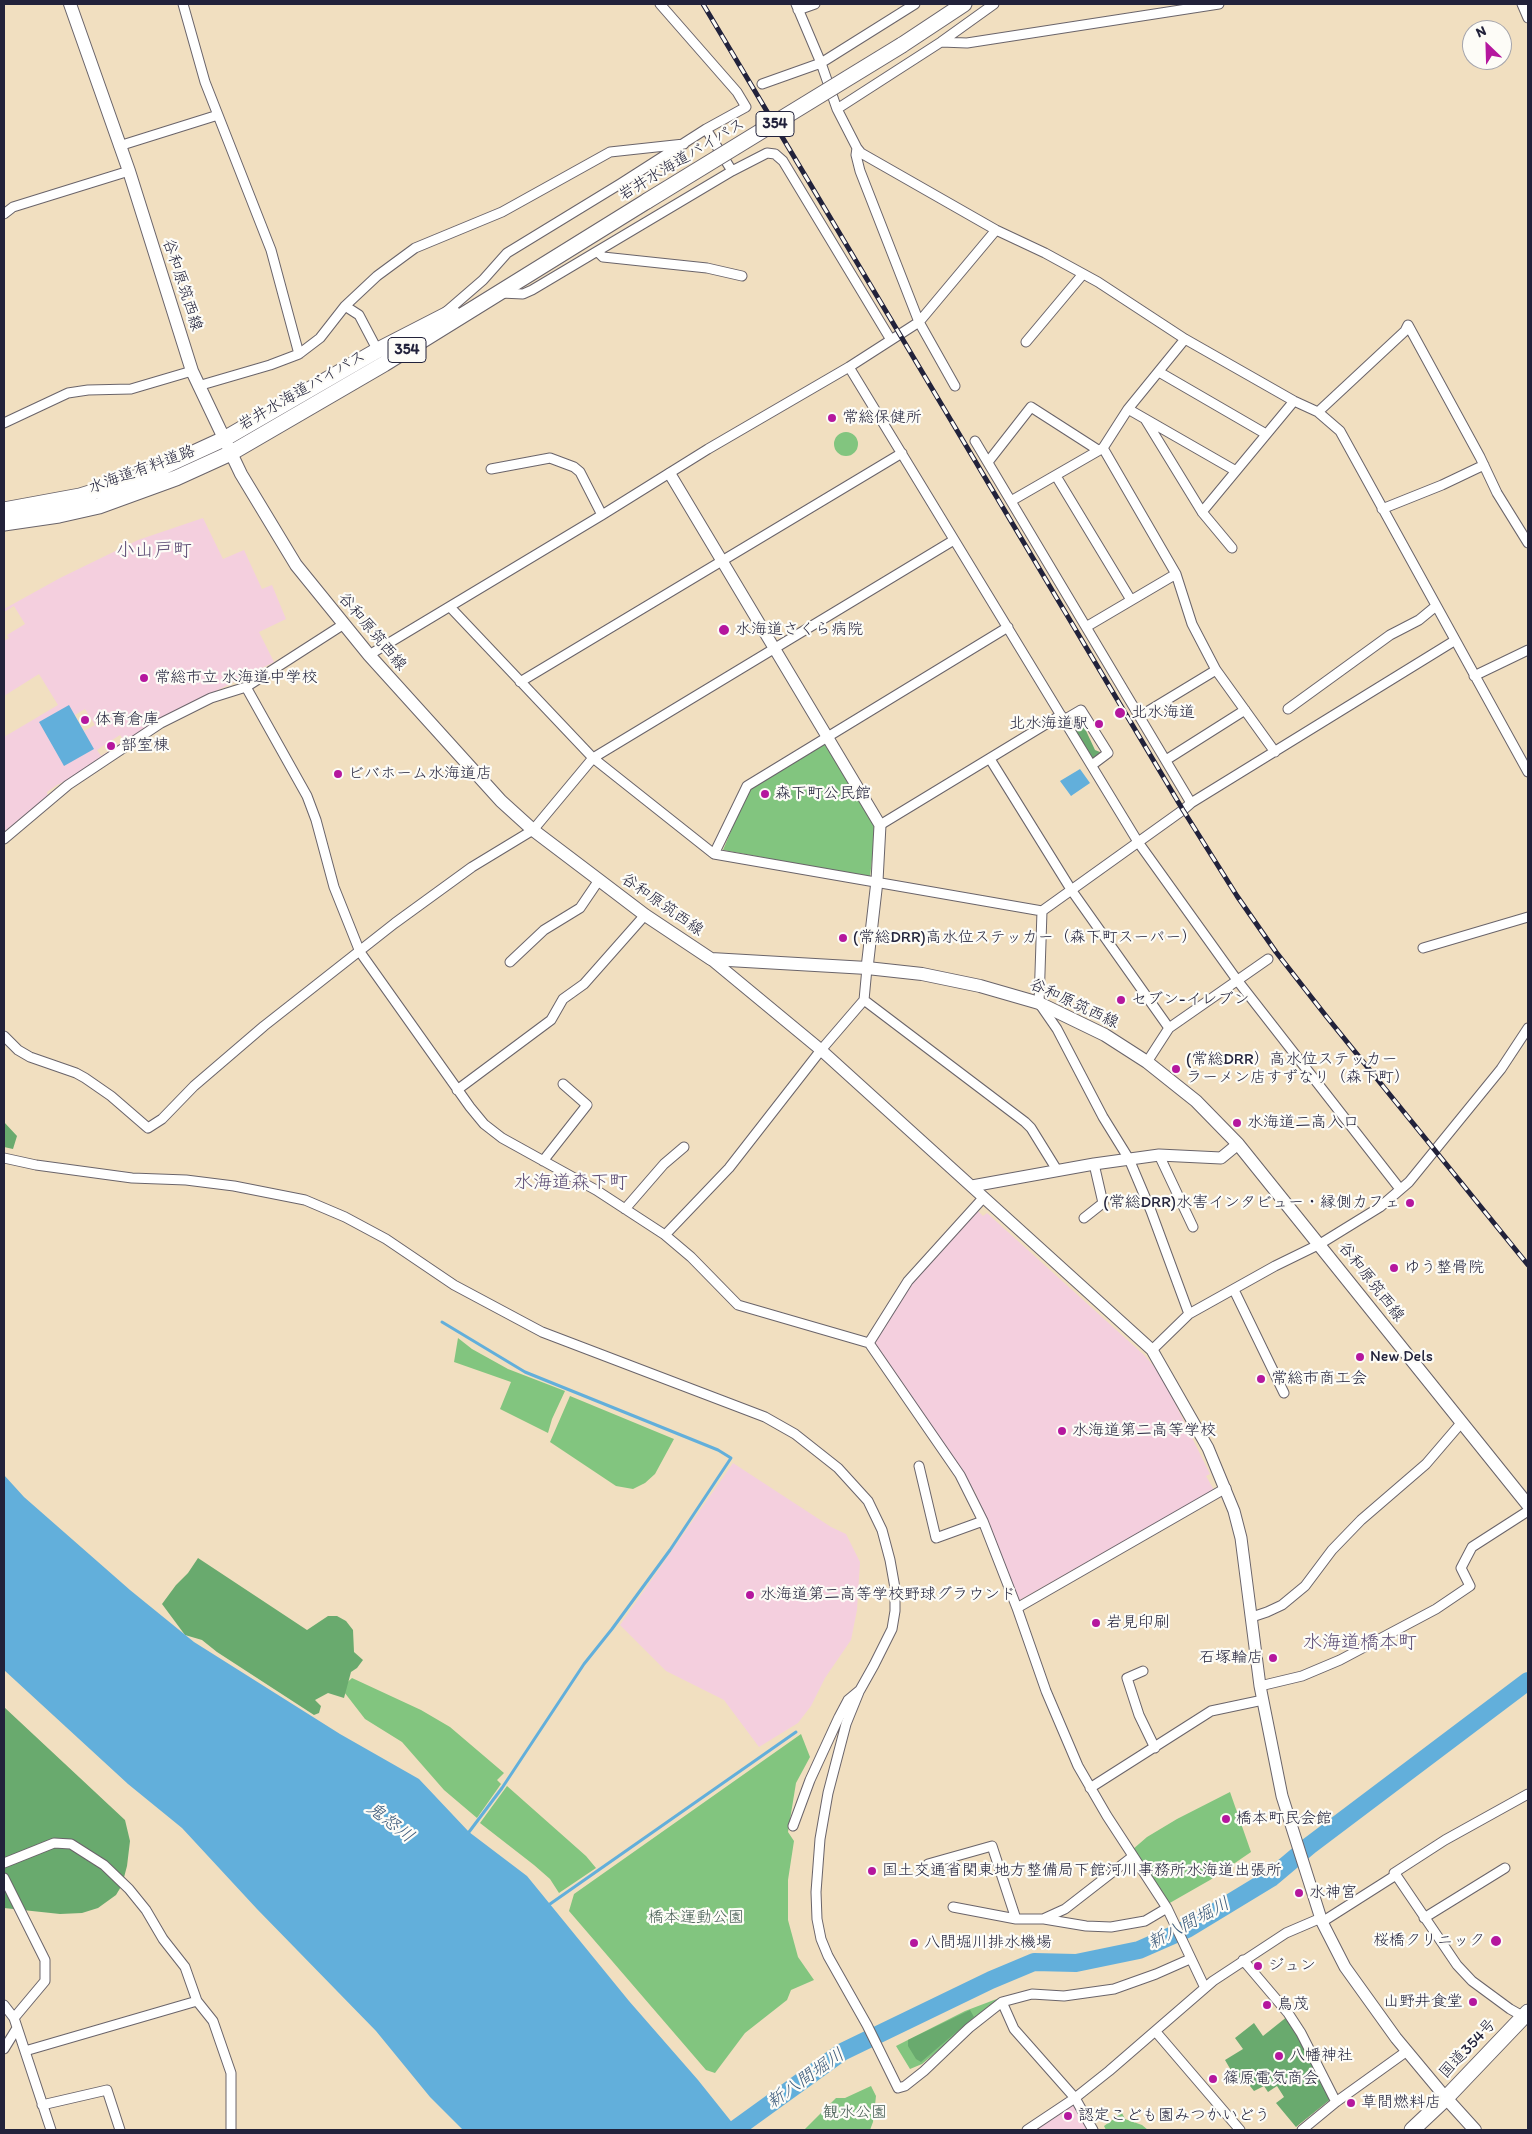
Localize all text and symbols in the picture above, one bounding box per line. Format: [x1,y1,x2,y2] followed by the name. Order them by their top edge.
[1462,20,1512,70] north arrow
[1473,22,1489,41] text: N
[756,112,794,136] road number: 354
[615,115,749,205] street label: 岩井水海道バイパス
[158,236,206,334] street label: 谷和原筑西線
[388,338,426,362] road number: 354
[235,347,369,435] street label: 岩井水海道バイパス
[842,408,922,428] place label: 常総保健所
[826,412,838,424] marker: 常総保健所
[86,442,198,498] street label: 水海道有料道路
[116,540,192,562] district label: 小山戸町
[334,589,410,675] street label: 谷和原筑西線
[735,620,863,640] place label: 水海道さくら病院
[717,623,731,637] marker: 水海道さくら病院
[154,668,318,688] place label: 常総市立 水海道中学校
[138,672,150,684] marker: 常総市立 水海道中学校
[1131,703,1195,723] place label: 北水海道
[1113,706,1127,720] marker: 北水海道
[95,710,159,730] place label: 体育倉庫
[79,714,91,726] marker: 体育倉庫
[1009,714,1089,734] place label: 北水海道駅
[1093,718,1105,730] marker: 北水海道駅
[121,736,169,756] place label: 部室棟
[105,740,117,752] marker: 部室棟
[348,764,492,784] place label: ビバホーム水海道店
[332,768,344,780] marker: ビバホーム水海道店
[775,784,871,804] place label: 森下町公民館
[759,788,771,800] marker: 森下町公民館
[617,870,707,940] street label: 谷和原筑西線
[853,928,1197,948] place label: (常総DRR)高水位ステッカー（森下町スーパー）
[837,932,849,944] marker: (常総DRR)高水位ステッカー（森下町スーパー）
[1026,975,1122,1033] street label: 谷和原筑西線
[1131,990,1249,1010] place label: セブン-イレブン
[1115,994,1127,1006] marker: セブン-イレブン
[1186,1050,1410,1088] place label: (常総DRR）高水位ステッカー ラーメン店すずなり（森下町）
[1170,1063,1182,1075] marker: (常総DRR）高水位ステッカー ラーメン店すずなり（森下町）
[1247,1113,1359,1133] place label: 水海道二高入口
[1231,1117,1243,1129] marker: 水海道二高入口
[514,1172,628,1194] district label: 水海道森下町
[1103,1193,1400,1213] place label: (常総DRR)水害インタビュー・縁側カフェ
[1404,1197,1416,1209] marker: (常総DRR)水害インタビュー・縁側カフェ
[1334,1238,1408,1326] street label: 谷和原筑西線
[1404,1258,1484,1278] place label: ゆう整骨院
[1388,1262,1400,1274] marker: ゆう整骨院
[1370,1347,1433,1367] place label: New Dels
[1354,1351,1366,1363] marker: New Dels
[1271,1369,1367,1389] place label: 常総市商工会
[1255,1373,1267,1385] marker: 常総市商工会
[1072,1421,1216,1441] place label: 水海道第二高等学校
[1056,1425,1068,1437] marker: 水海道第二高等学校
[760,1585,1016,1605] place label: 水海道第二高等学校野球グラウンド
[744,1589,756,1601] marker: 水海道第二高等学校野球グラウンド
[1106,1613,1170,1633] place label: 岩見印刷
[1090,1617,1102,1629] marker: 岩見印刷
[1303,1632,1417,1654] district label: 水海道橋本町
[1199,1648,1263,1668] place label: 石塚輪店
[1267,1652,1279,1664] marker: 石塚輪店
[362,1798,418,1848] water label: 鬼怒川
[1236,1809,1332,1829] place label: 橋本町民会館
[1220,1813,1232,1825] marker: 橋本町民会館
[882,1861,1282,1881] place label: 国土交通省関東地方整備局下館河川事務所水海道出張所
[866,1865,878,1877] marker: 国土交通省関東地方整備局下館河川事務所水海道出張所
[1309,1883,1357,1903] place label: 水神宮
[1293,1887,1305,1899] marker: 水神宮
[1144,1893,1234,1955] water label: 新八間堀川
[648,1908,744,1928] park label: 橋本運動公園
[1373,1931,1485,1951] place label: 桜橋クリニック
[924,1933,1052,1953] place label: 八間堀川排水機場
[1489,1934,1503,1948] marker: 桜橋クリニック
[908,1937,920,1949] marker: 八間堀川排水機場
[1268,1956,1316,1976] place label: ジュン
[1252,1960,1264,1972] marker: ジュン
[1383,1992,1463,2012] place label: 山野井食堂
[1277,1995,1309,2015] place label: 鳥茂
[1467,1996,1479,2008] marker: 山野井食堂
[1261,1999,1273,2011] marker: 鳥茂
[1435,2015,1501,2083] street label: 国道354号
[763,2044,849,2114] water label: 新八間堀川
[1289,2046,1353,2066] place label: 八幡神社
[1273,2050,1285,2062] marker: 八幡神社
[1223,2069,1319,2089] place label: 篠原電気商会
[1207,2073,1219,2085] marker: 篠原電気商会
[1361,2093,1441,2113] place label: 草間燃料店
[1345,2097,1357,2109] marker: 草間燃料店
[823,2103,887,2123] park label: 観水公園
[1078,2106,1270,2126] place label: 認定こども園みつかいどう
[1062,2110,1074,2122] marker: 認定こども園みつかいどう

